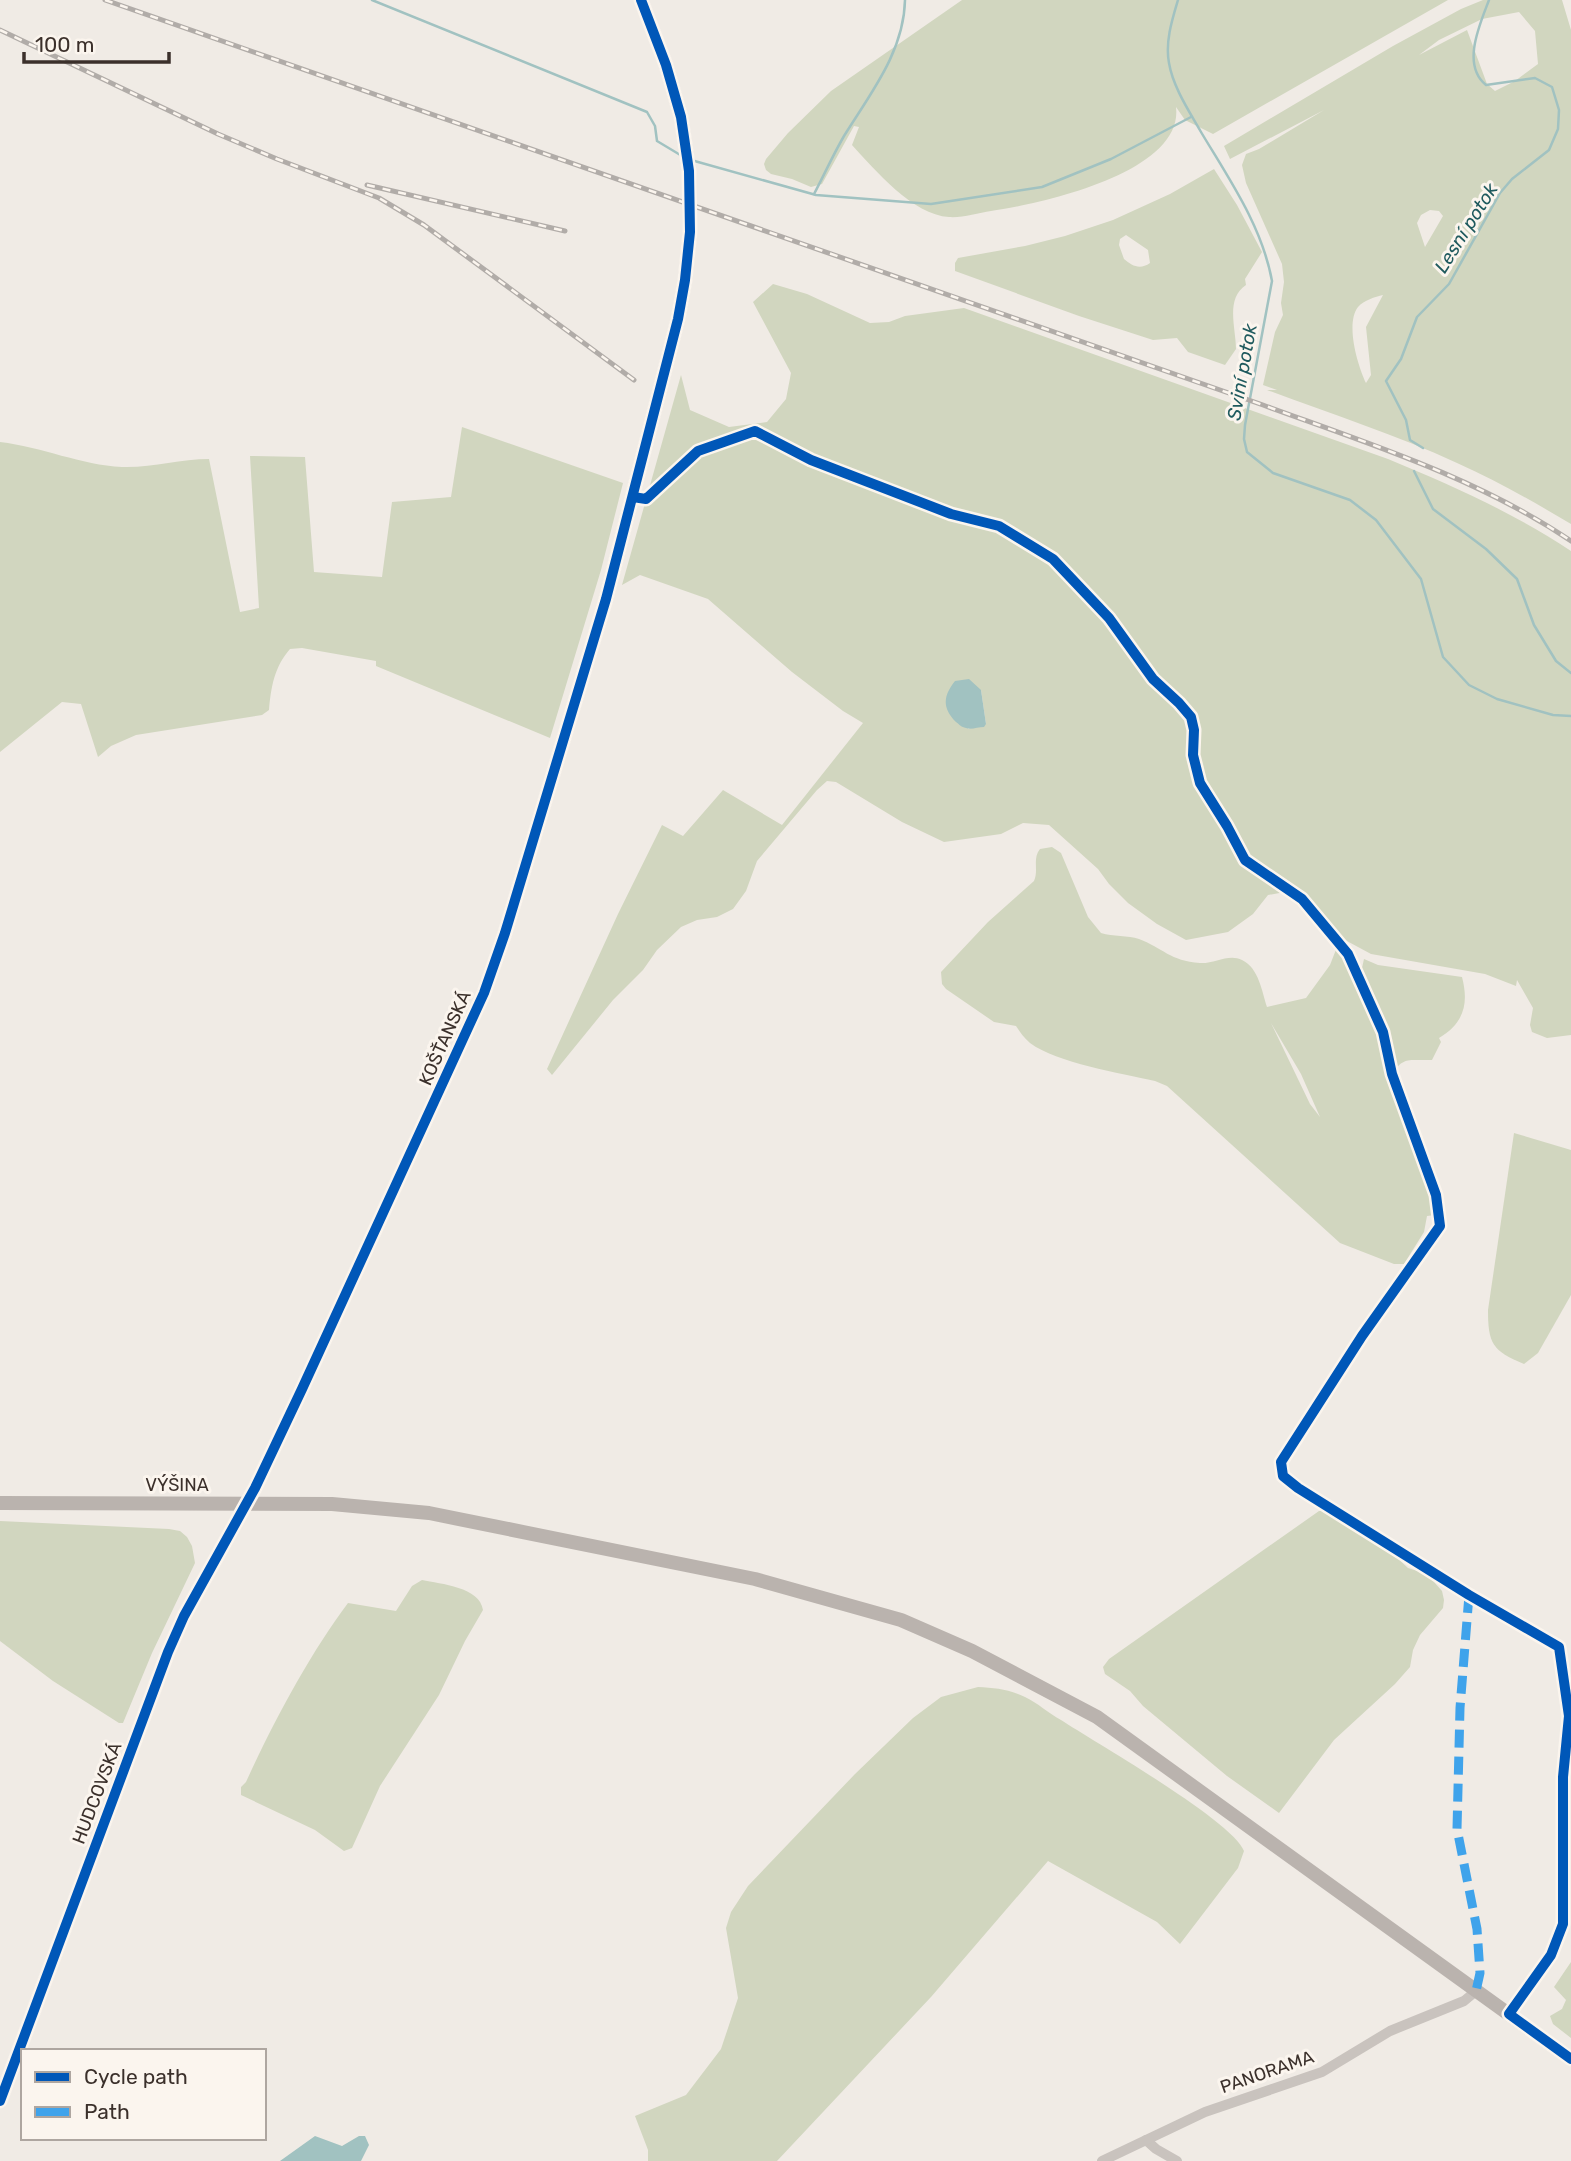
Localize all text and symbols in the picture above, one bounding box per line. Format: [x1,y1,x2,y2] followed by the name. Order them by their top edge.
[24,21,170,65] scale bar
[35,32,94,57] text: 100 m
[1429,179,1503,277] water label: Lesní potok
[1222,322,1262,422] water label: Sviní potok
[414,987,476,1089] street label: KOŠŤANSKÁ
[145,1474,209,1496] street label: VÝŠINA
[68,1739,126,1847] street label: HUDCOVSKÁ
[1217,2046,1317,2098] street label: PANORAMA
[21,2049,266,2140] legend
[84,2064,188,2089] text: Cycle path
[84,2099,130,2124] text: Path

